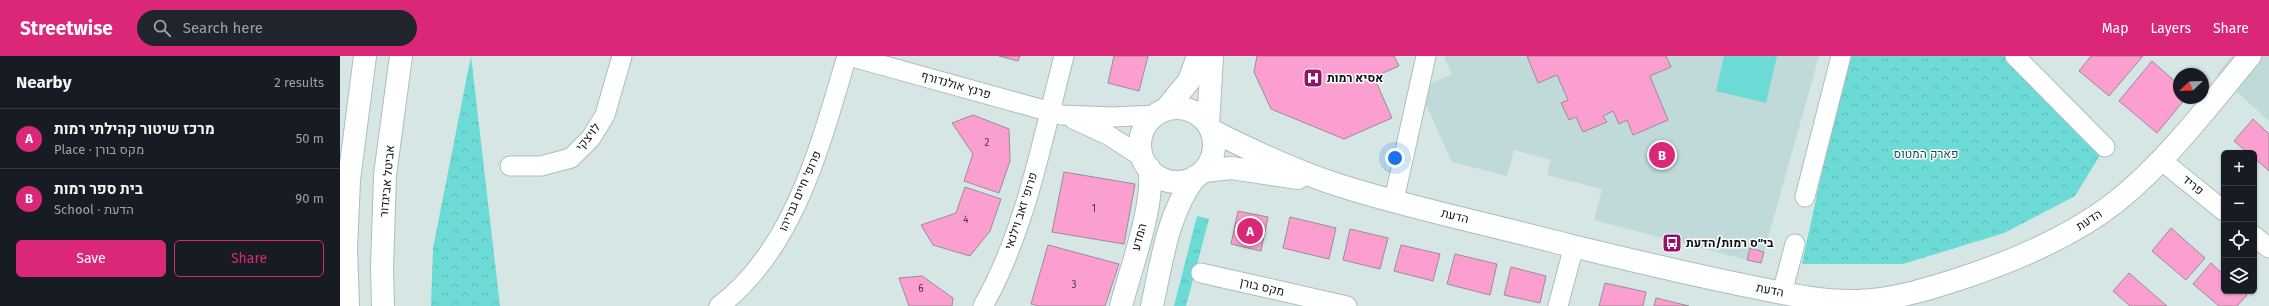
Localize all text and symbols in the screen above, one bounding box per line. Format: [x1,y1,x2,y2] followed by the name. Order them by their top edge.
[137,10,417,46] search box
[20,17,113,40] text: Streetwise
[151,17,173,39] icon: search
[183,19,263,37] text: Search here
[2102,20,2128,37] text: Map
[2150,20,2191,37] text: Layers
[2213,20,2249,37] text: Share
[1302,67,1324,89] hospital icon: אסיא רמות
[920,68,992,102] street label: פרנץ אולנדורף
[2173,68,2209,104] north arrow
[1327,71,1383,85] place label: אסיא רמות
[16,72,71,93] text: Nearby
[274,75,324,90] text: 2 results
[54,120,215,138] text: מרכז שיטור קהילתי רמות
[573,120,603,154] street label: לויצקי
[25,131,33,146] text: A
[296,131,324,146] text: 50 m
[985,137,990,149] house number: 2
[1649,140,1675,170] pin: B
[54,142,144,157] text: Place · מקס בורן
[377,144,397,218] street label: אביטל אביגדור
[1893,147,1959,161] park label: פארק המטוס
[1385,148,1405,168] your location
[776,149,824,233] street label: פרופ' חיים גבריהו
[2221,150,2257,294] map controls
[2221,150,2257,186] button: +
[1002,170,1040,252] street label: פרופ' זאב וילנאי
[2180,172,2206,198] street label: פריד
[54,180,143,198] text: בית ספר רמות
[2221,186,2257,222] button: −
[25,191,33,206] text: B
[295,191,324,206] text: 90 m
[54,202,134,217] text: School · הדעת
[1092,203,1096,215] house number: 1
[1440,206,1470,226] street label: הדעת
[2074,207,2104,233] street label: הדעת
[963,214,969,226] house number: 4
[1237,216,1263,246] pin: A
[1129,222,1149,252] street label: המדע
[2221,222,2257,258] button: locate
[1661,232,1683,254] bus stop icon: בי״ס רמות/הדעת
[1686,236,1774,250] place label: בי״ס רמות/הדעת
[16,240,166,277] button: Save
[174,240,324,277] button: Share
[2221,258,2257,294] button: layers
[1238,275,1286,299] street label: מקס בורן
[1072,279,1077,291] house number: 3
[1755,280,1785,300] street label: הדעת
[918,283,924,295] house number: 6

